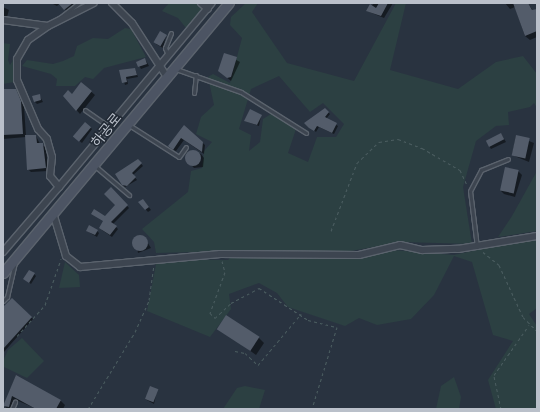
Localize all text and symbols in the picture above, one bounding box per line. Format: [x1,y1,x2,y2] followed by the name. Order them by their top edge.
[87,110,125,150] street label: 하공로

